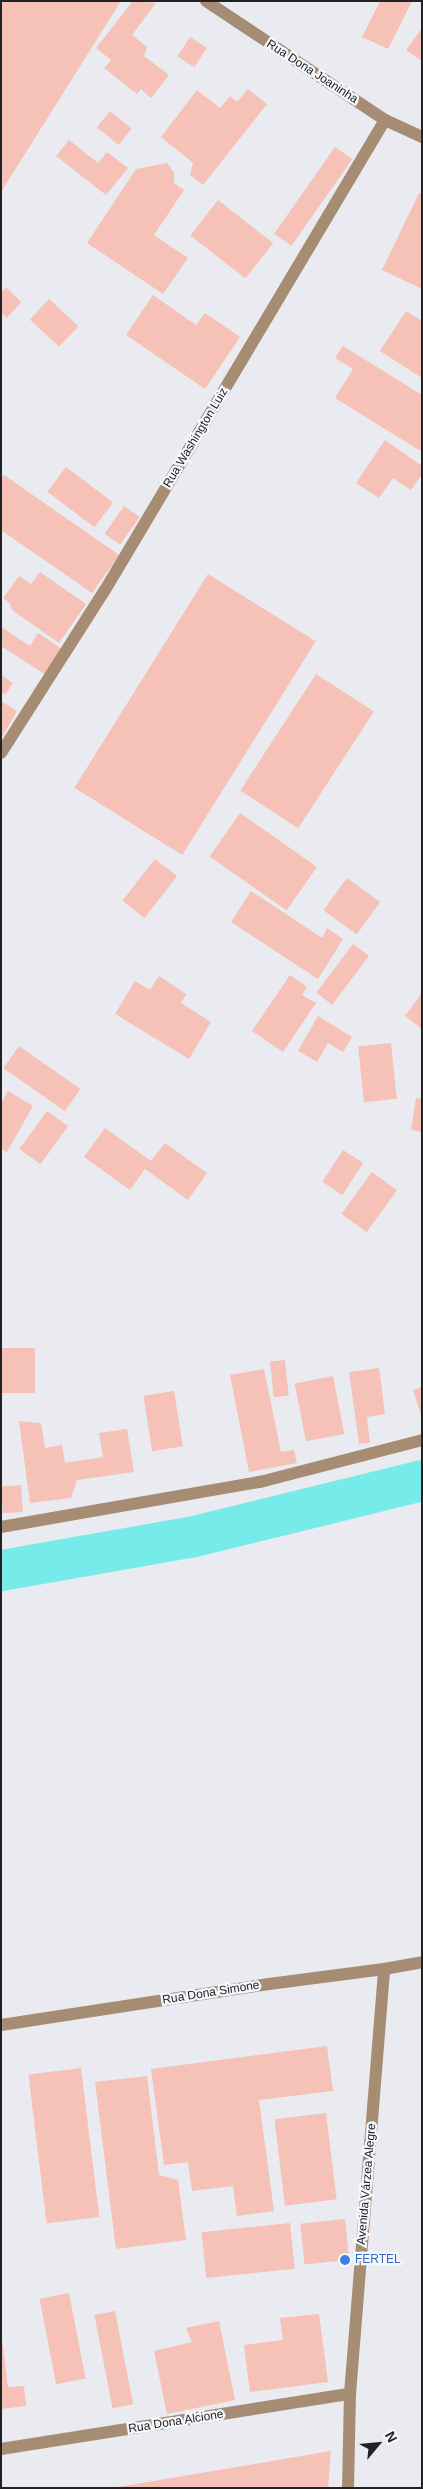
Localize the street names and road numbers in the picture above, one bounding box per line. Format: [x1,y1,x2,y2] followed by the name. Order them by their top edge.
[264,37,360,107] street label: Rua Dona Joaninha
[161,386,231,490] street label: Rua Washington Luiz
[161,1978,261,2008] street label: Rua Dona Simone
[354,2122,380,2246] street label: Avenida Várzea Alegre
[127,2407,225,2437] street label: Rua Dona Alcione

